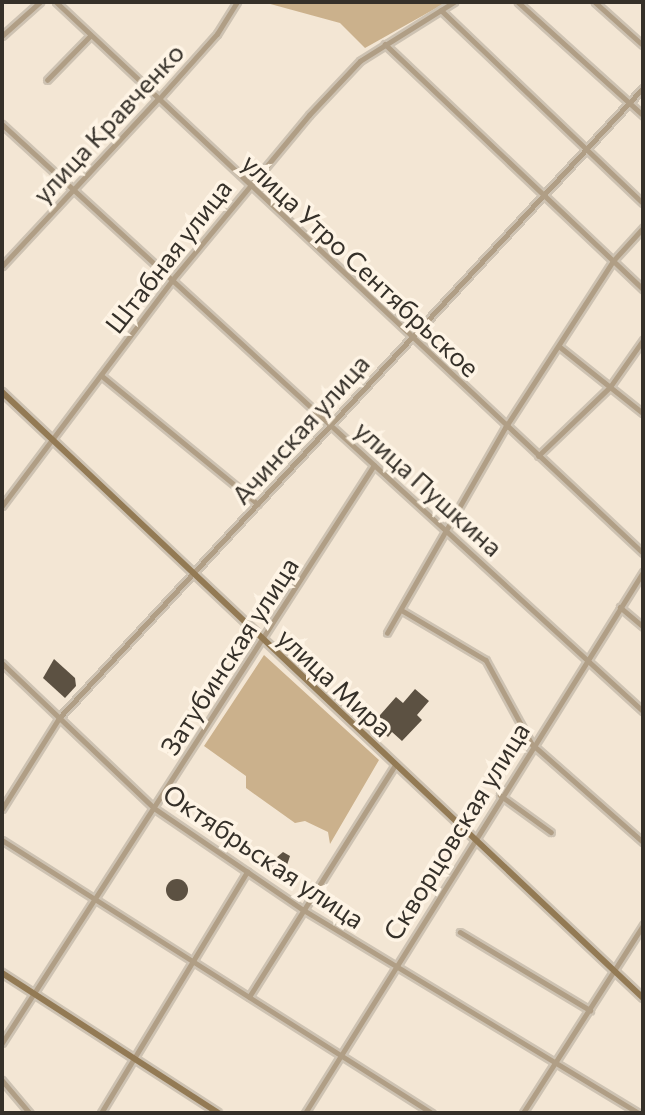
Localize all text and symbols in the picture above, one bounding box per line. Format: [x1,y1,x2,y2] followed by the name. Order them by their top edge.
[26,37,190,209] street label: улица Кравченко
[236,147,486,383] street label: улица Утро Сентябрьское
[98,173,238,339] street label: Штабная улица
[225,348,375,510] street label: Ачинская улица
[349,414,509,562] street label: улица Пушкина
[153,551,305,761] street label: Затубинская улица
[271,621,399,743] street label: улица Мира
[376,716,536,946] street label: Скворцовская улица
[158,777,370,935] street label: Октябрьская улица

